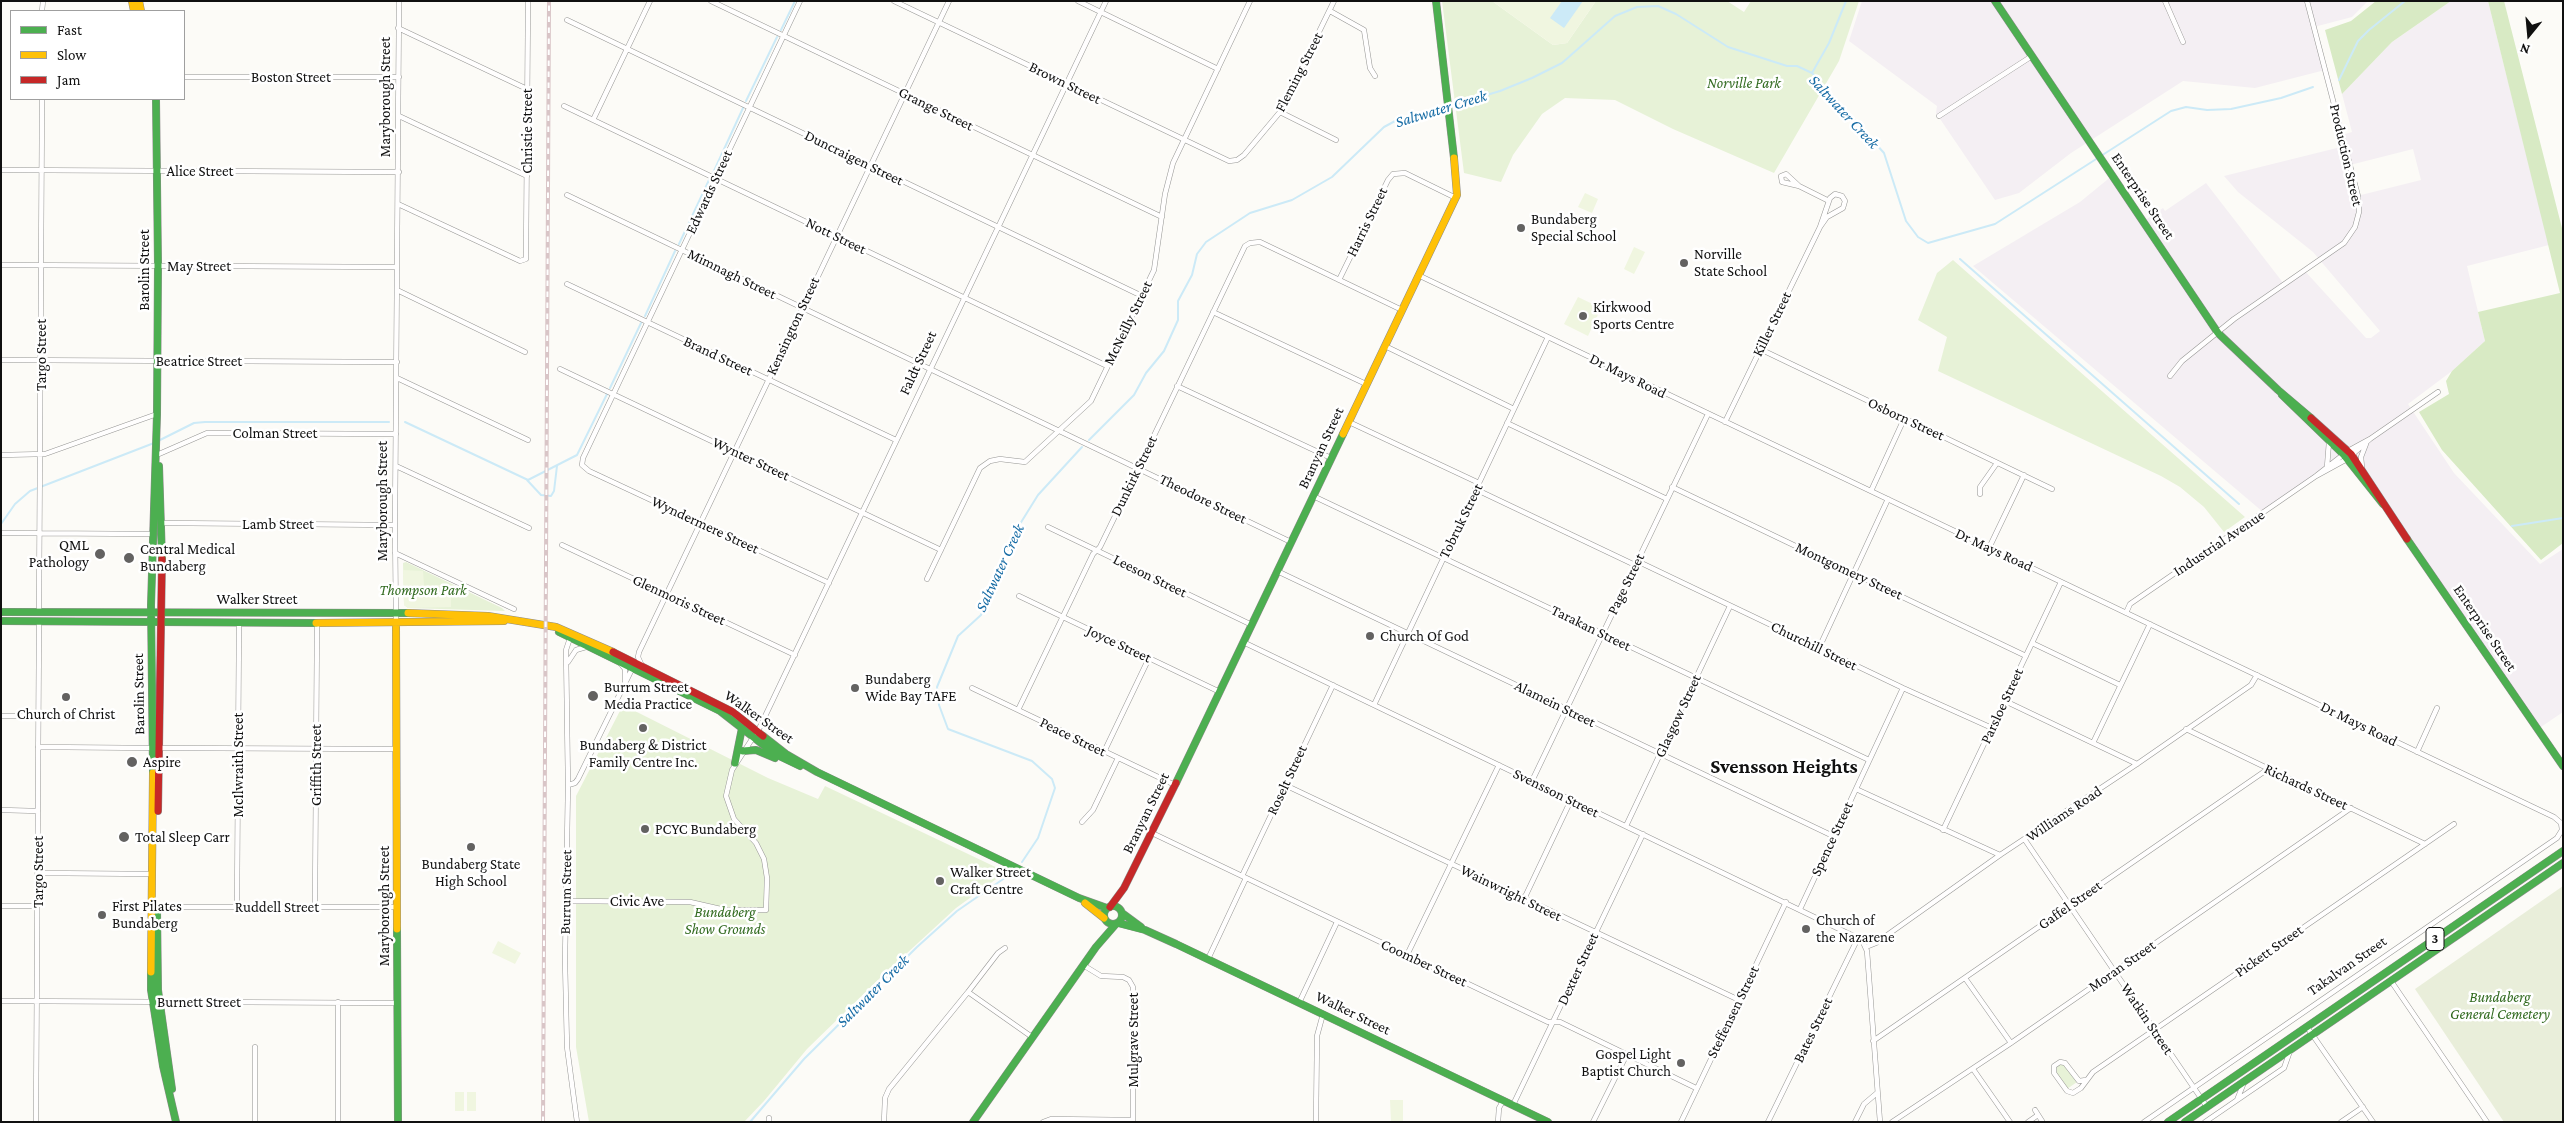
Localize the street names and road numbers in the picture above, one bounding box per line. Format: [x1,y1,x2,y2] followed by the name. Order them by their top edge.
[1271,29,1327,115] street label: Fleming Street
[376,37,394,157] street label: Maryborough Street
[1026,58,1104,108] street label: Brown Street
[251,68,331,86] street label: Boston Street
[896,83,976,135] street label: Grange Street
[518,88,536,174] street label: Christie Street
[2325,102,2367,208] street label: Production Street
[802,126,906,190] street label: Duncraigen Street
[682,147,736,237] street label: Edwards Street
[2107,149,2179,243] street label: Enterprise Street
[166,162,234,180] street label: Alice Street
[1342,184,1392,260] street label: Harris Street
[803,214,869,258] street label: Nott Street
[135,229,153,311] street label: Barolin Street
[685,245,779,303] street label: Mimnagh Street
[167,257,231,275] street label: May Street
[762,274,824,378] street label: Kensington Street
[1100,278,1156,368] street label: McNeilly Street
[1749,288,1795,360] street label: Killer Street
[32,319,50,391] street label: Targo Street
[895,328,941,398] street label: Faldt Street
[681,332,755,380] street label: Brand Street
[1587,350,1669,402] street label: Dr Mays Road
[156,352,242,370] street label: Beatrice Street
[1865,393,1947,445] street label: Osborn Street
[1294,404,1348,492] street label: Branyan Street
[232,424,318,442] street label: Colman Street
[709,433,793,485] street label: Wynter Street
[1107,433,1161,519] street label: Dunkirk Street
[373,441,391,561] street label: Maryborough Street
[1156,470,1250,528] street label: Theodore Street
[1435,481,1487,561] street label: Tobruk Street
[648,492,762,558] street label: Wyndermere Street
[2170,506,2268,580] street label: Industrial Avenue
[242,515,314,533] street label: Lamb Street
[1952,524,2036,576] street label: Dr Mays Road
[1792,538,1906,604] street label: Montgomery Street
[1110,550,1190,602] street label: Leeson Street
[1603,550,1649,618] street label: Page Street
[630,571,728,629] street label: Glenmoris Street
[2449,581,2521,675] street label: Enterprise Street
[217,590,297,608] street label: Walker Street
[1548,601,1634,655] street label: Tarakan Street
[1768,617,1860,675] street label: Churchill Street
[1084,621,1154,667] street label: Joyce Street
[129,653,149,735] street label: Barolin Street
[1977,665,2027,747] street label: Parsloe Street
[1651,671,1705,761] street label: Glasgow Street
[1512,677,1598,731] street label: Alamein Street
[721,686,797,748] street label: Walker Street
[2318,698,2400,750] street label: Dr Mays Road
[229,712,247,818] street label: McIlwraith Street
[1037,713,1109,761] street label: Peace Street
[307,724,325,806] street label: Griffith Street
[1263,742,1311,818] street label: Roselt Street
[2261,760,2351,814] street label: Richards Street
[1510,764,1602,822] street label: Svensson Street
[1119,770,1173,856] street label: Branyan Street
[2023,782,2105,846] street label: Williams Road
[1807,799,1857,879] street label: Spence Street
[29,836,47,908] street label: Targo Street
[375,846,393,966] street label: Maryborough Street
[556,849,576,935] street label: Burrum Street
[1457,861,1565,925] street label: Wainwright Street
[2035,876,2105,934] street label: Gaffel Street
[610,892,664,910] street label: Civic Ave
[235,898,319,916] street label: Ruddell Street
[2231,921,2307,981] street label: Pickett Street
[2426,928,2444,951] road number: 3
[1553,930,1603,1008] street label: Dexter Street
[2304,932,2390,1000] street label: Takalvan Street
[1378,935,1470,991] street label: Coomber Street
[2085,936,2159,996] street label: Moran Street
[1703,963,1763,1061] street label: Steffensen Street
[2117,980,2177,1058] street label: Watkin Street
[1313,987,1393,1039] street label: Walker Street
[157,993,241,1011] street label: Burnett Street
[1124,993,1142,1087] street label: Mulgrave Street
[1789,994,1837,1066] street label: Bates Street

